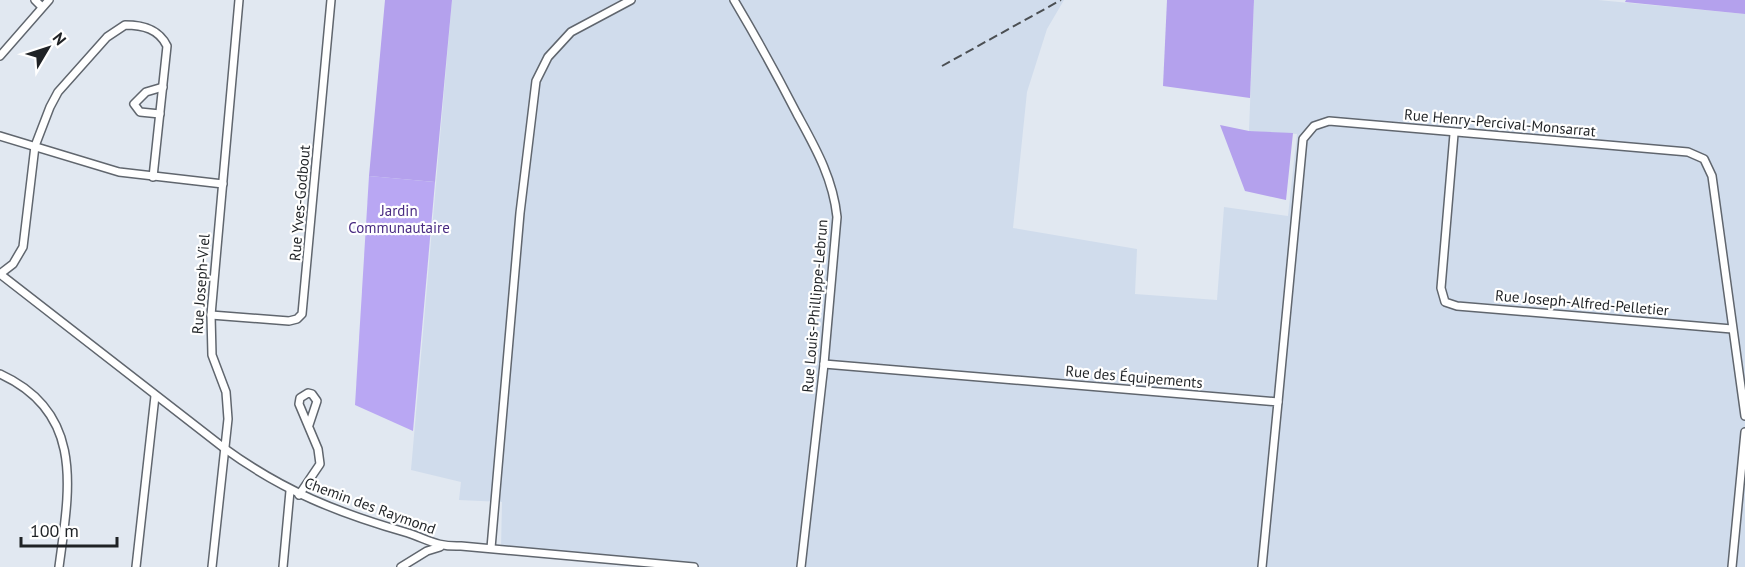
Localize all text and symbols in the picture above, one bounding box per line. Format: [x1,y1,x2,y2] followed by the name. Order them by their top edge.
[18,18,78,78] north arrow
[49,28,71,49] text: N
[1403,105,1597,140] street label: Rue Henry-Percival-Monsarrat
[285,144,314,262] street label: Rue Yves-Godbout
[348,201,450,237] park label: Jardin Communautaire
[797,219,832,393] street label: Rue Louis-Phillippe-Lebrun
[188,232,214,335] street label: Rue Joseph-Viel
[1494,285,1670,320] street label: Rue Joseph-Alfred-Pelletier
[1065,361,1204,392] street label: Rue des Équipements
[302,473,439,538] street label: Chemin des Raymond
[21,510,117,548] scale bar
[30,519,79,542] text: 100 m

